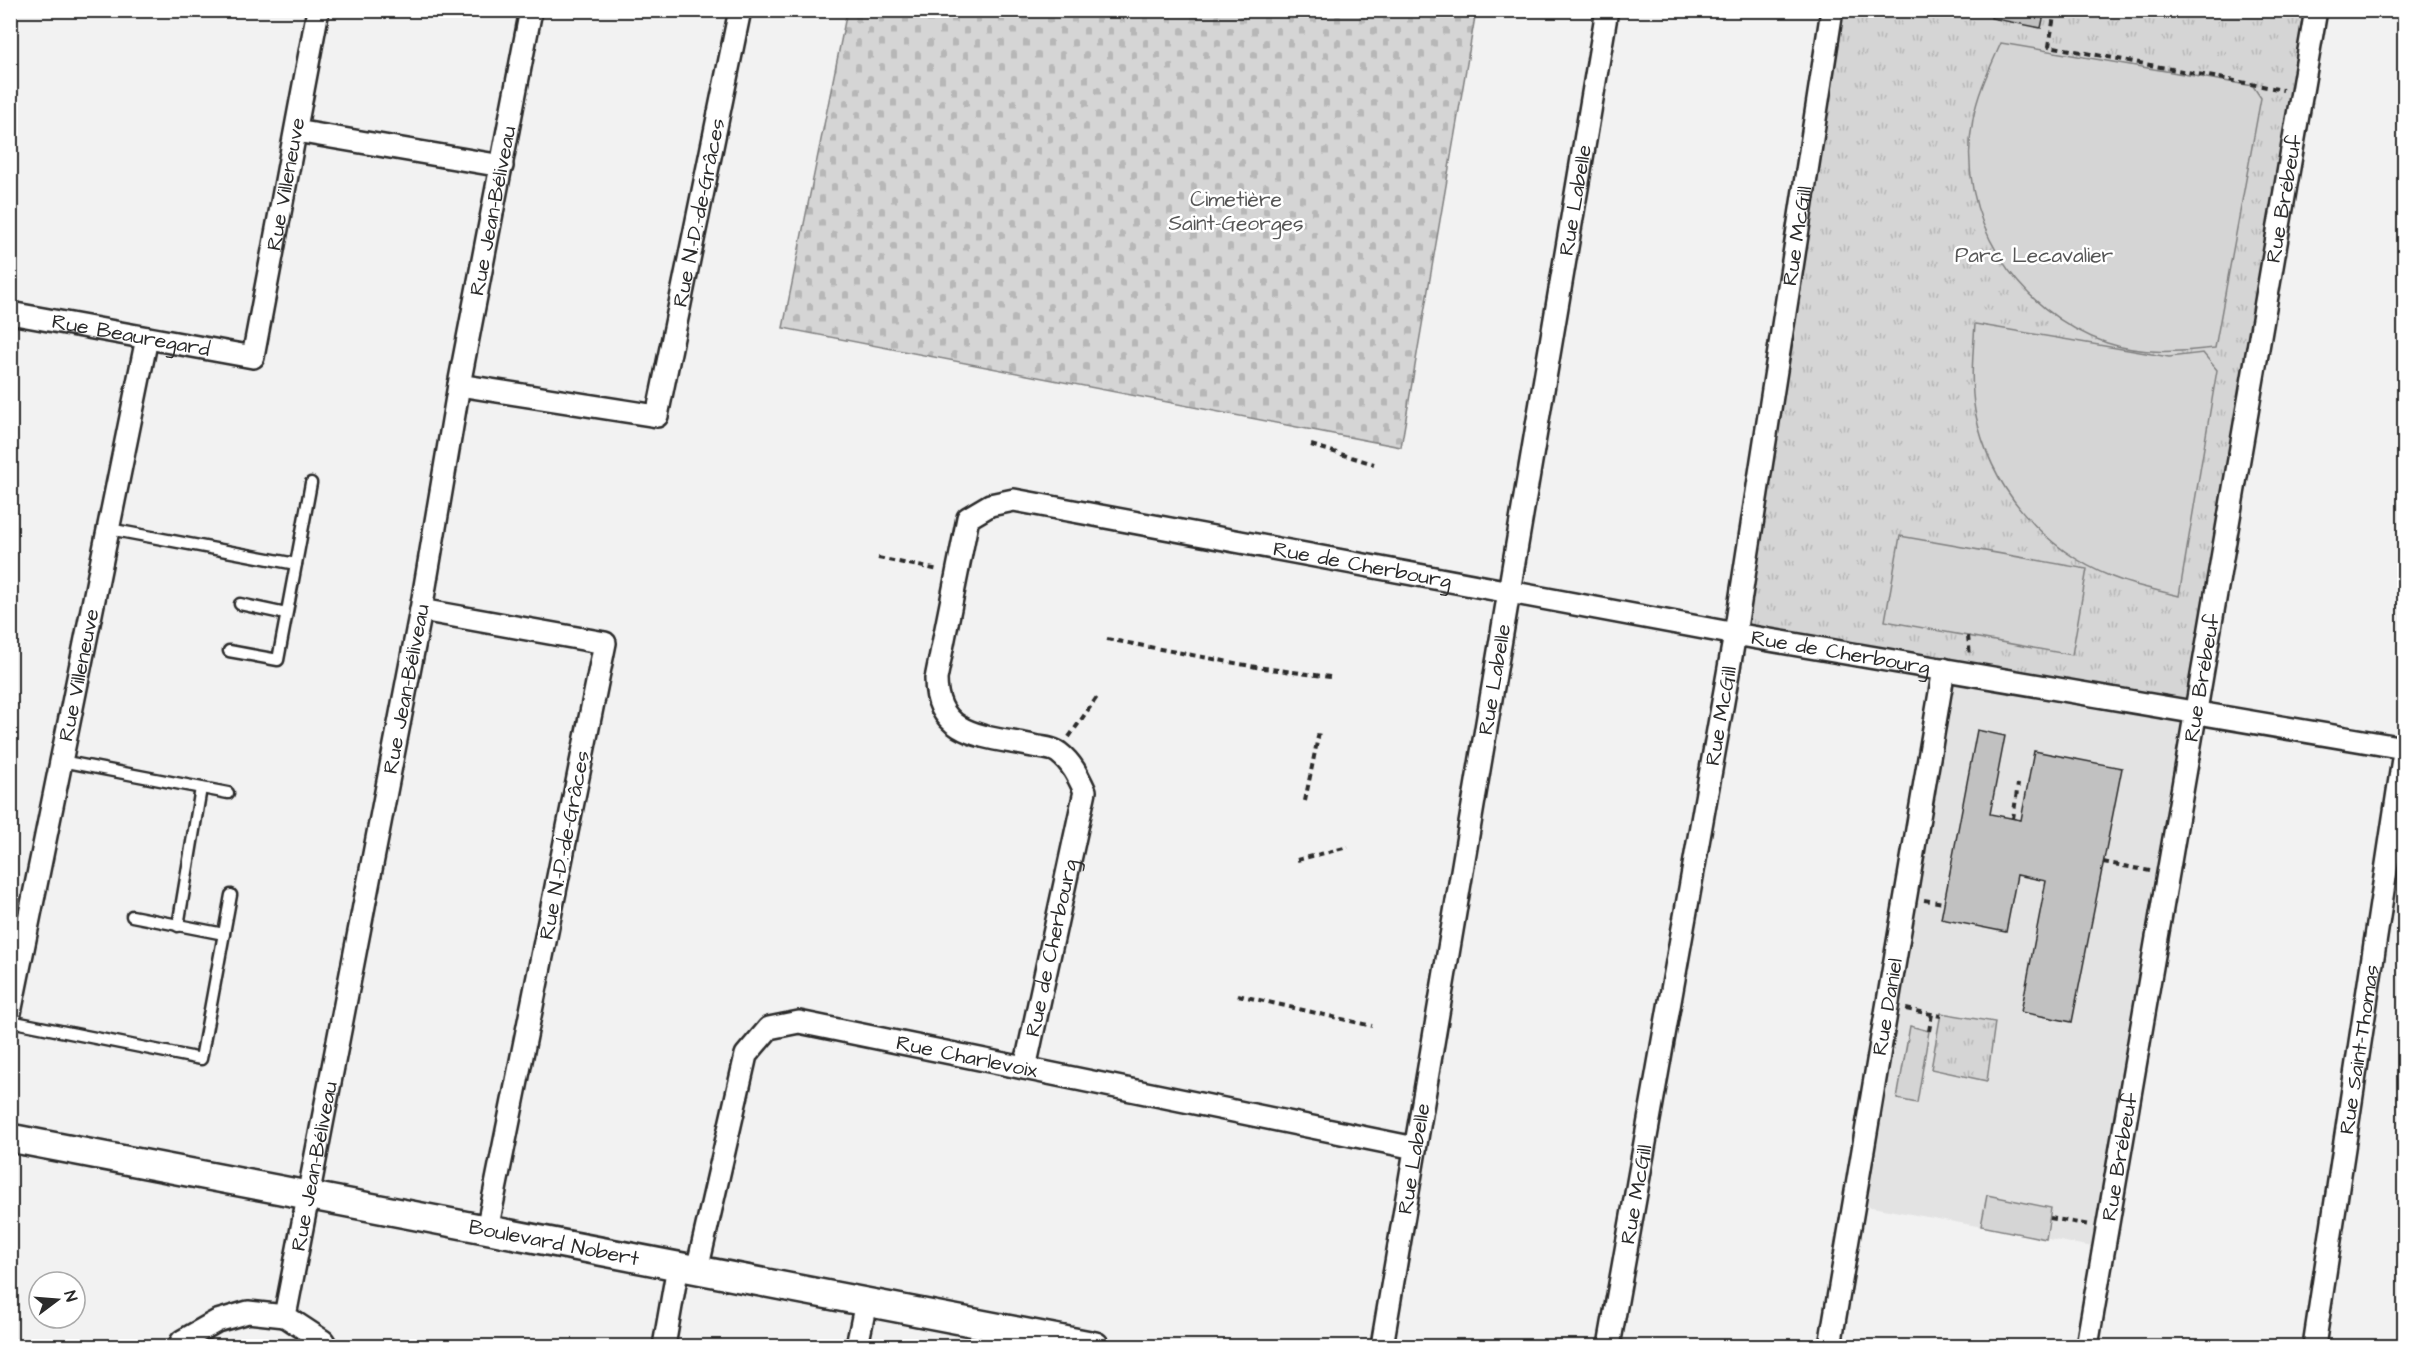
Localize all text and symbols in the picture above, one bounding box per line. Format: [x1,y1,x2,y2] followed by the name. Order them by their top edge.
[259,115,313,253] street label: Rue Villeneuve
[666,116,732,310] street label: Rue N.-D.-de-Grâces
[462,123,523,298] street label: Rue Jean-Béliveau
[2259,132,2309,265] street label: Rue Brébeuf
[1552,143,1599,258] street label: Rue Labelle
[1775,184,1819,288] street label: Rue McGill
[1169,185,1303,240] park label: Cimetière Saint-Georges
[1955,241,2114,270] park label: Parc Lecavalier
[50,307,212,364] street label: Rue Beauregard
[1271,534,1454,598] street label: Rue de Cherbourg
[376,602,437,776] street label: Rue Jean-Béliveau
[52,606,107,744] street label: Rue Villeneuve
[2177,611,2227,744] street label: Rue Brébeuf
[1471,622,1518,737] street label: Rue Labelle
[1749,623,1932,684] street label: Rue de Cherbourg
[1698,664,1744,768] street label: Rue McGill
[532,748,597,942] street label: Rue N.-D.-de-Grâces
[1018,856,1087,1039] street label: Rue de Cherbourg
[1865,956,1910,1058] street label: Rue Daniel
[2332,963,2387,1136] street label: Rue Saint-Thomas
[894,1028,1040,1085] street label: Rue Charlevoix
[284,1079,345,1253] street label: Rue Jean-Béliveau
[2095,1090,2145,1223] street label: Rue Brébeuf
[1390,1101,1438,1216] street label: Rue Labelle
[1613,1142,1659,1246] street label: Rue McGill
[466,1212,642,1273] street label: Boulevard Nobert
[27,1270,87,1330] north arrow
[59,1288,82,1304] text: N

